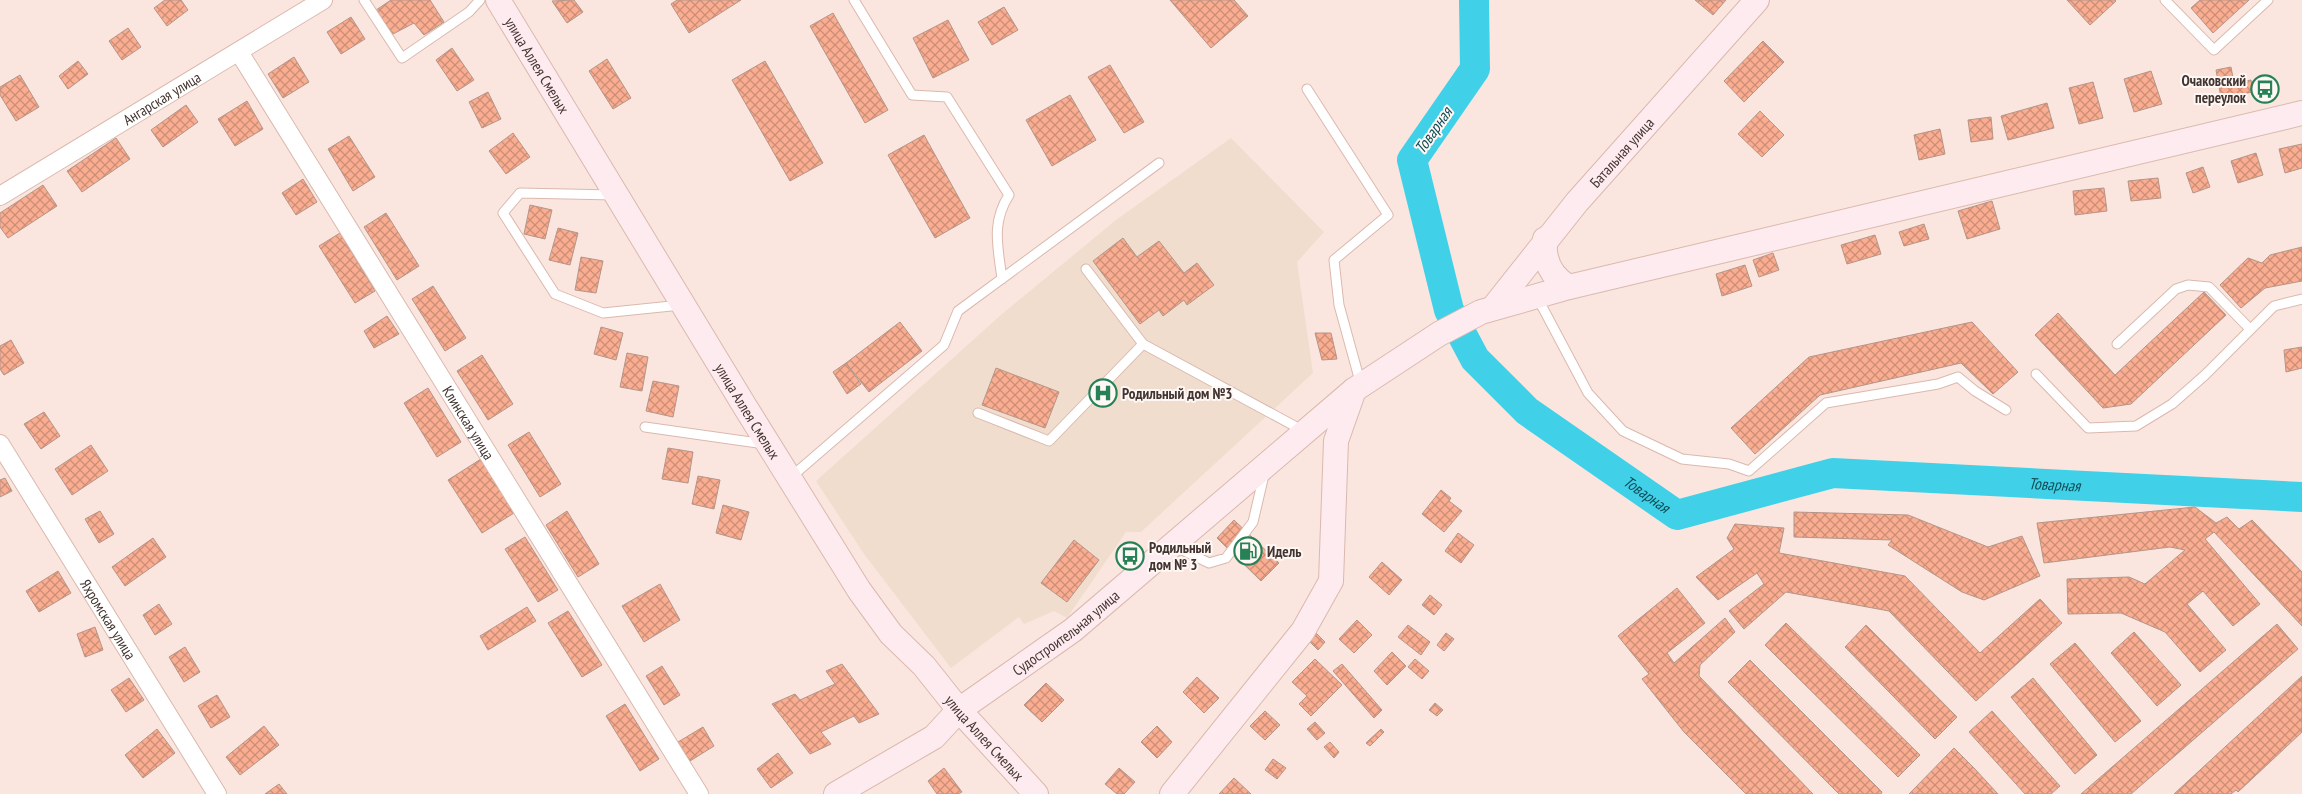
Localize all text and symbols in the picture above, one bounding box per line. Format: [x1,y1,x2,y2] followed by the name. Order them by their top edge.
[501,13,574,116] street label: улица Аллея Смелых
[119,67,204,129] street label: Ангарская улица
[2181,71,2247,107] place label: Очаковский переулок
[2250,74,2280,104] bus stop icon: Очаковский переулок
[1410,102,1457,157] water label: Товарная
[1585,113,1658,191] street label: Батальная улица
[711,360,785,462] street label: улица Аллея Смелых
[1088,378,1118,408] hospital icon: Родильный дом №3
[439,382,499,463] street label: Клинская улица
[1122,384,1233,403] place label: Родильный дом №3
[1620,471,1675,518] water label: Товарная
[2028,473,2083,496] water label: Товарная
[1233,536,1263,566] fuel station icon: Идель
[1148,538,1211,574] place label: Родильный дом № 3
[1115,541,1145,571] bus stop icon: Родильный дом № 3
[1267,542,1301,561] place label: Идель
[77,575,141,663] street label: Яхромская улица
[1008,586,1123,679] street label: Судостроительная улица
[941,691,1028,784] street label: улица Аллея Смелых

